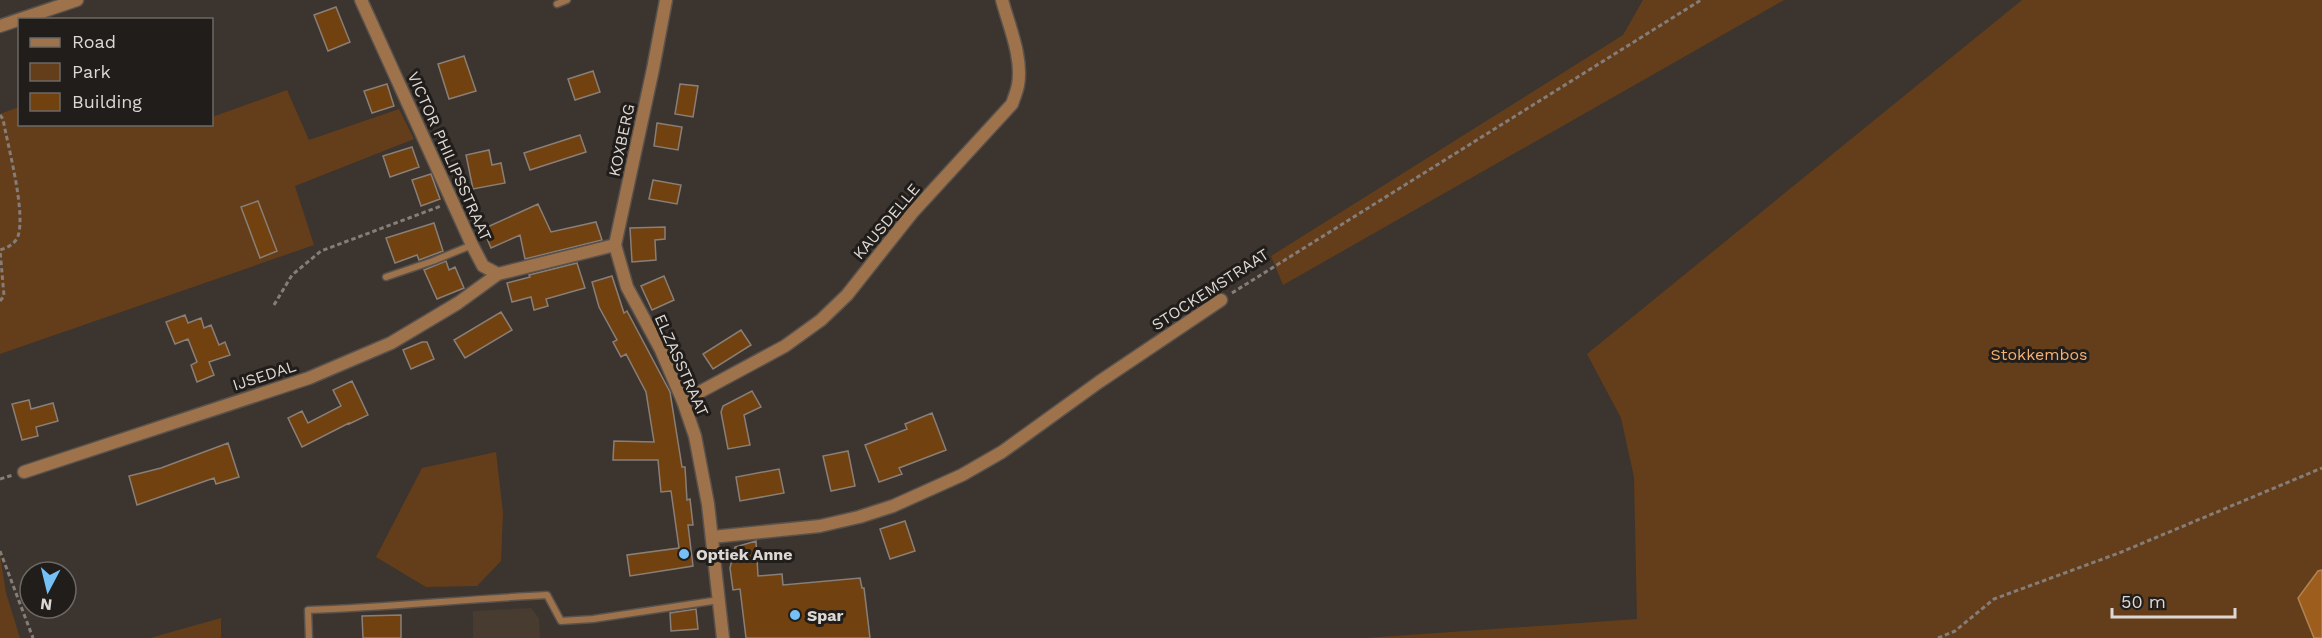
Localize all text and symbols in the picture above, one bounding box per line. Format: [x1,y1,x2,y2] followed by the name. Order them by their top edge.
[18,18,213,126] legend
[72,31,116,52] text: Road
[72,61,111,82] text: Park
[404,69,496,244] street label: VICTOR PHILIPSSTRAAT
[72,91,142,112] text: Building
[605,102,638,178] street label: KOXBERG
[849,179,924,263] street label: KAUSDELLE
[1148,244,1273,334] street label: STOCKEMSTRAAT
[651,311,713,420] street label: ELZASSTRAAT
[1991,345,2087,364] park label: Stokkembos
[230,356,299,395] street label: IJSEDAL
[696,545,793,564] place label: Optiek Anne
[677,547,691,561] marker: Optiek Anne
[18,560,78,620] north arrow
[2112,581,2235,619] scale bar
[2121,591,2166,612] text: 50 m
[39,594,53,615] text: N
[807,606,844,625] place label: Spar
[788,608,802,622] marker: Spar

